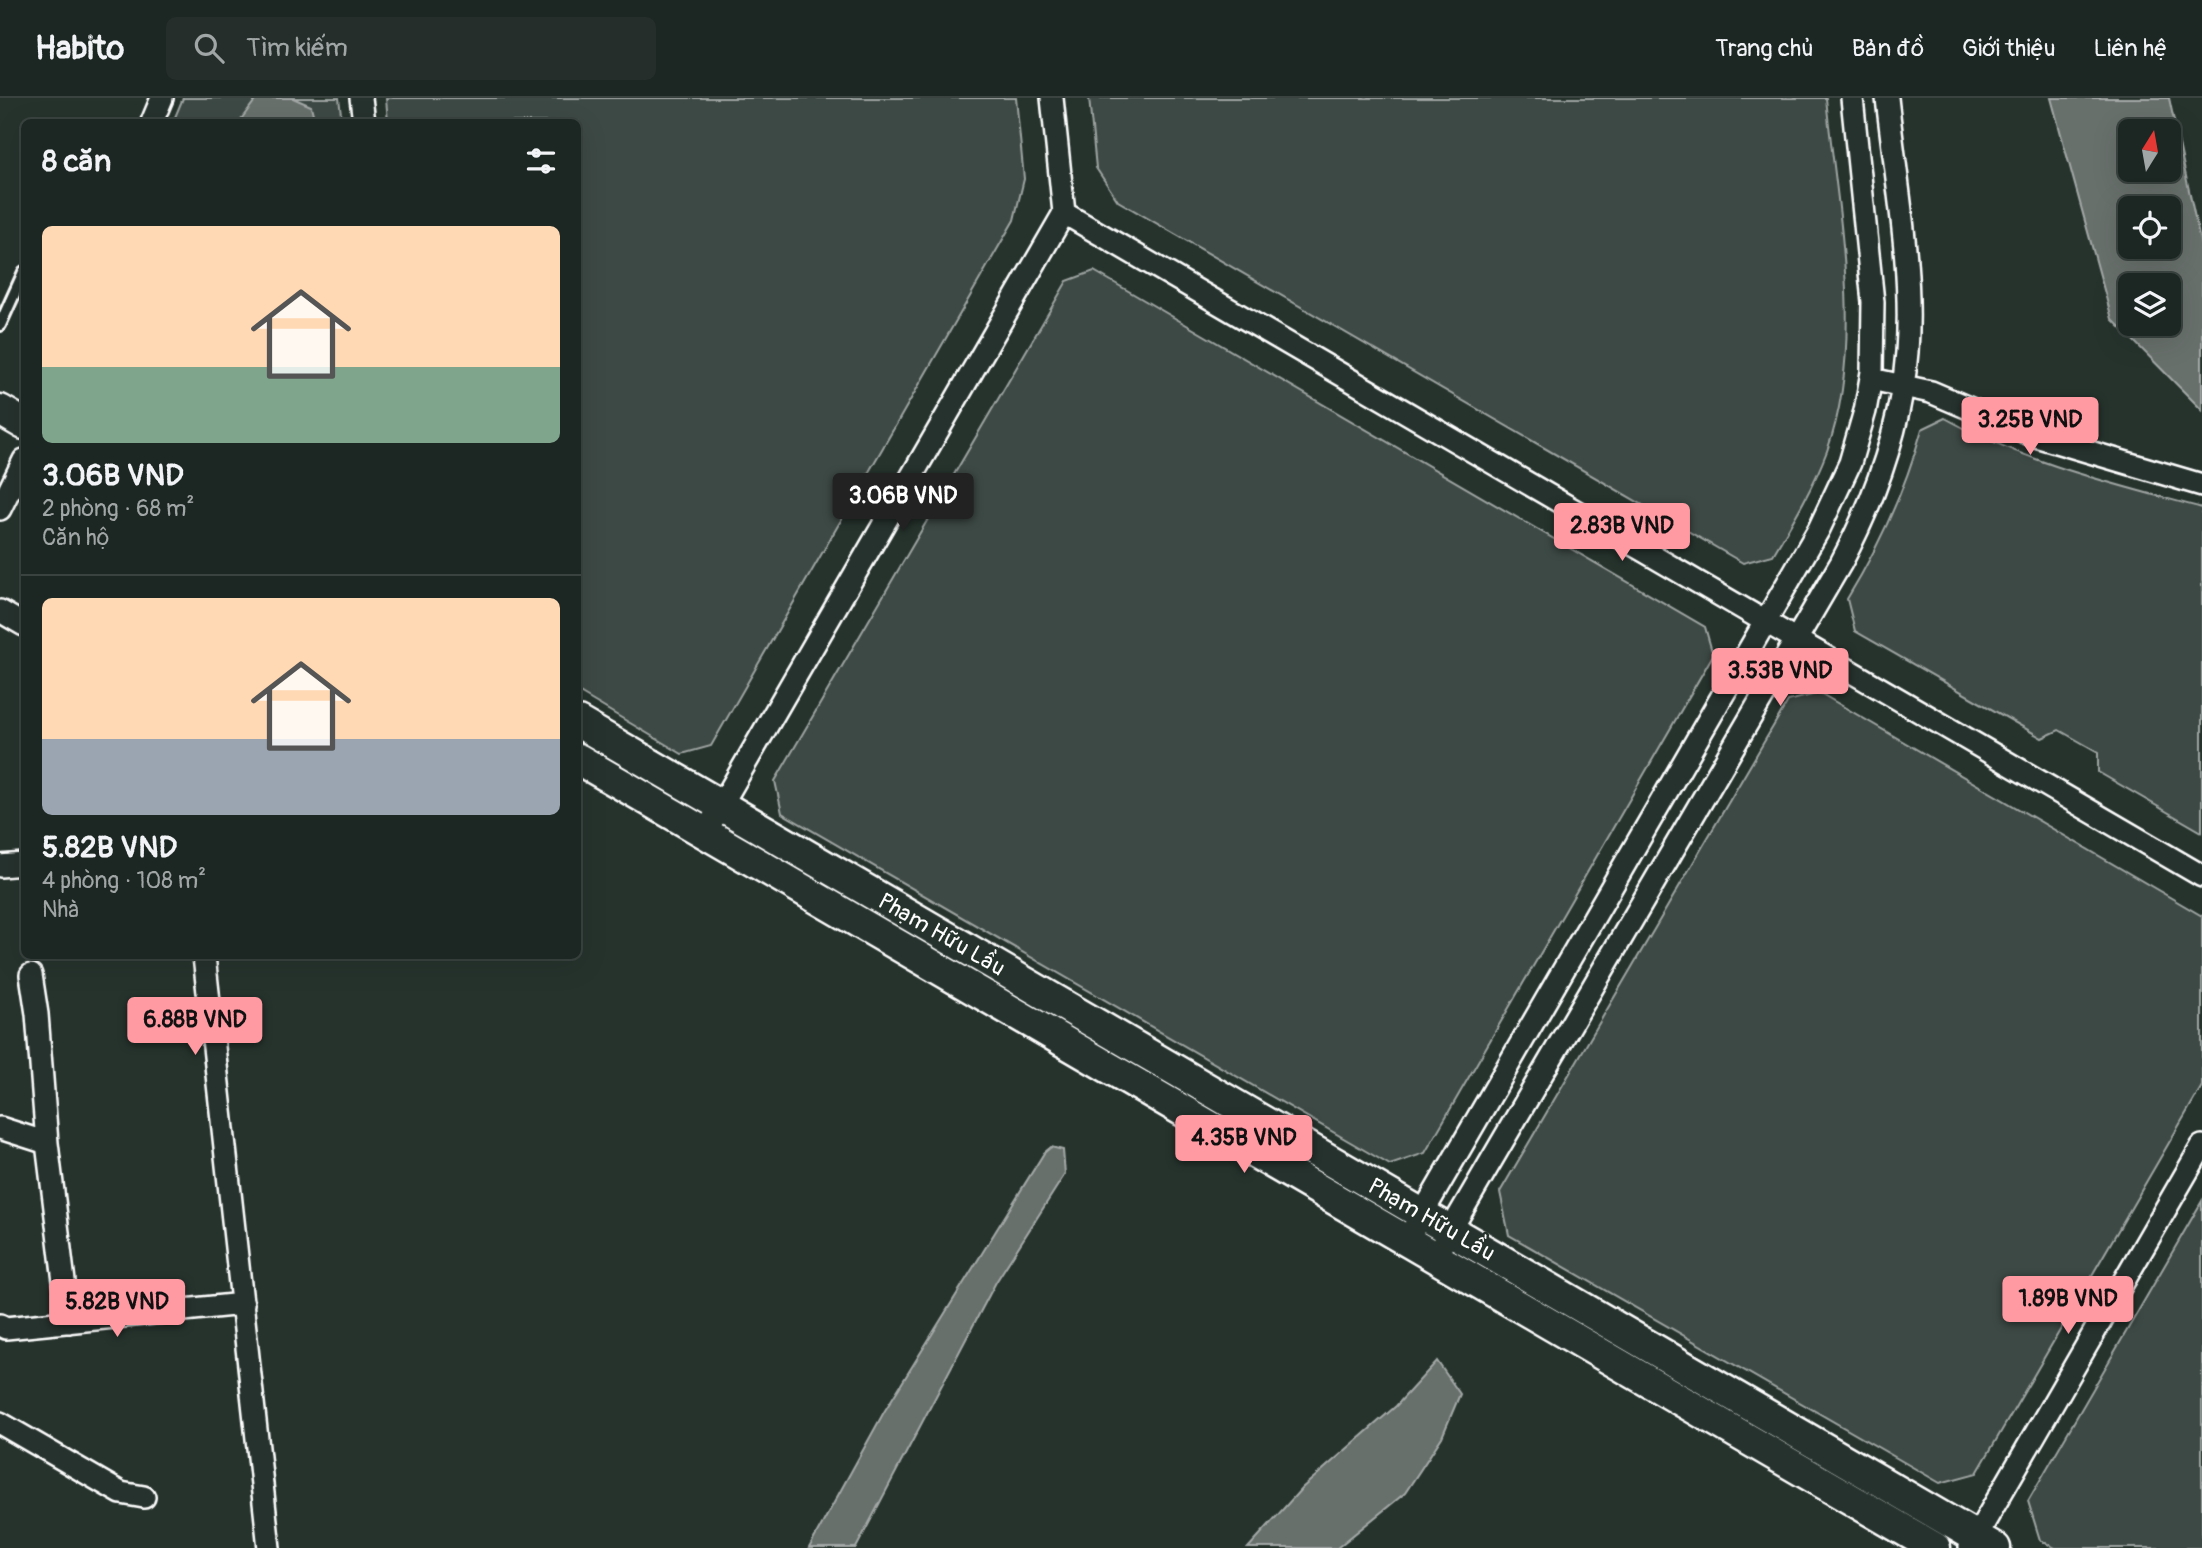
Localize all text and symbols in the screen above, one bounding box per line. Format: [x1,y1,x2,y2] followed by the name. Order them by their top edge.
[166,17,656,80] search box
[35,28,124,69] text: Habito
[190,29,228,67] icon: search
[246,32,348,64] text: Tìm kiếm
[1715,34,1814,63] text: Trang chủ
[1852,34,1924,63] text: Bản đồ
[1962,34,2056,63] text: Giới thiệu
[2094,34,2167,63] text: Liên hệ
[2118,119,2180,182] north arrow
[2118,119,2181,336] map controls
[522,142,560,180] icon: filters
[42,143,111,180] text: 8 căn
[2118,196,2181,259] button: locate
[238,271,364,397] icon: home
[2118,273,2181,336] button: layers
[1950,398,2110,457] pin: 3.25B VND
[1978,405,2082,434] text: 3.25B VND
[42,457,184,494] text: 3.06B VND
[823,474,983,533] pin: 3.06B VND
[849,481,957,510] text: 3.06B VND
[42,494,194,523] text: 2 phòng · 68 m²
[1542,504,1702,563] pin: 2.83B VND
[1570,511,1674,540] text: 2.83B VND
[42,523,109,552] text: Căn hộ
[238,643,364,769] icon: home
[1700,648,1860,708] pin: 3.53B VND
[1728,656,1832,685] text: 3.53B VND
[42,829,177,866] text: 5.82B VND
[42,866,206,895] text: 4 phòng · 108 m²
[873,886,1011,983] street label: Phạm Hữu Lầu
[42,895,79,924] text: Nhà
[115,998,275,1057] pin: 6.88B VND
[143,1005,247,1034] text: 6.88B VND
[1164,1116,1324,1175] pin: 4.35B VND
[1191,1123,1297,1152] text: 4.35B VND
[1363,1171,1501,1268] street label: Phạm Hữu Lầu
[1988,1276,2148,1336] pin: 1.89B VND
[37,1280,197,1339] pin: 5.82B VND
[2018,1284,2118,1313] text: 1.89B VND
[65,1287,169,1316] text: 5.82B VND

